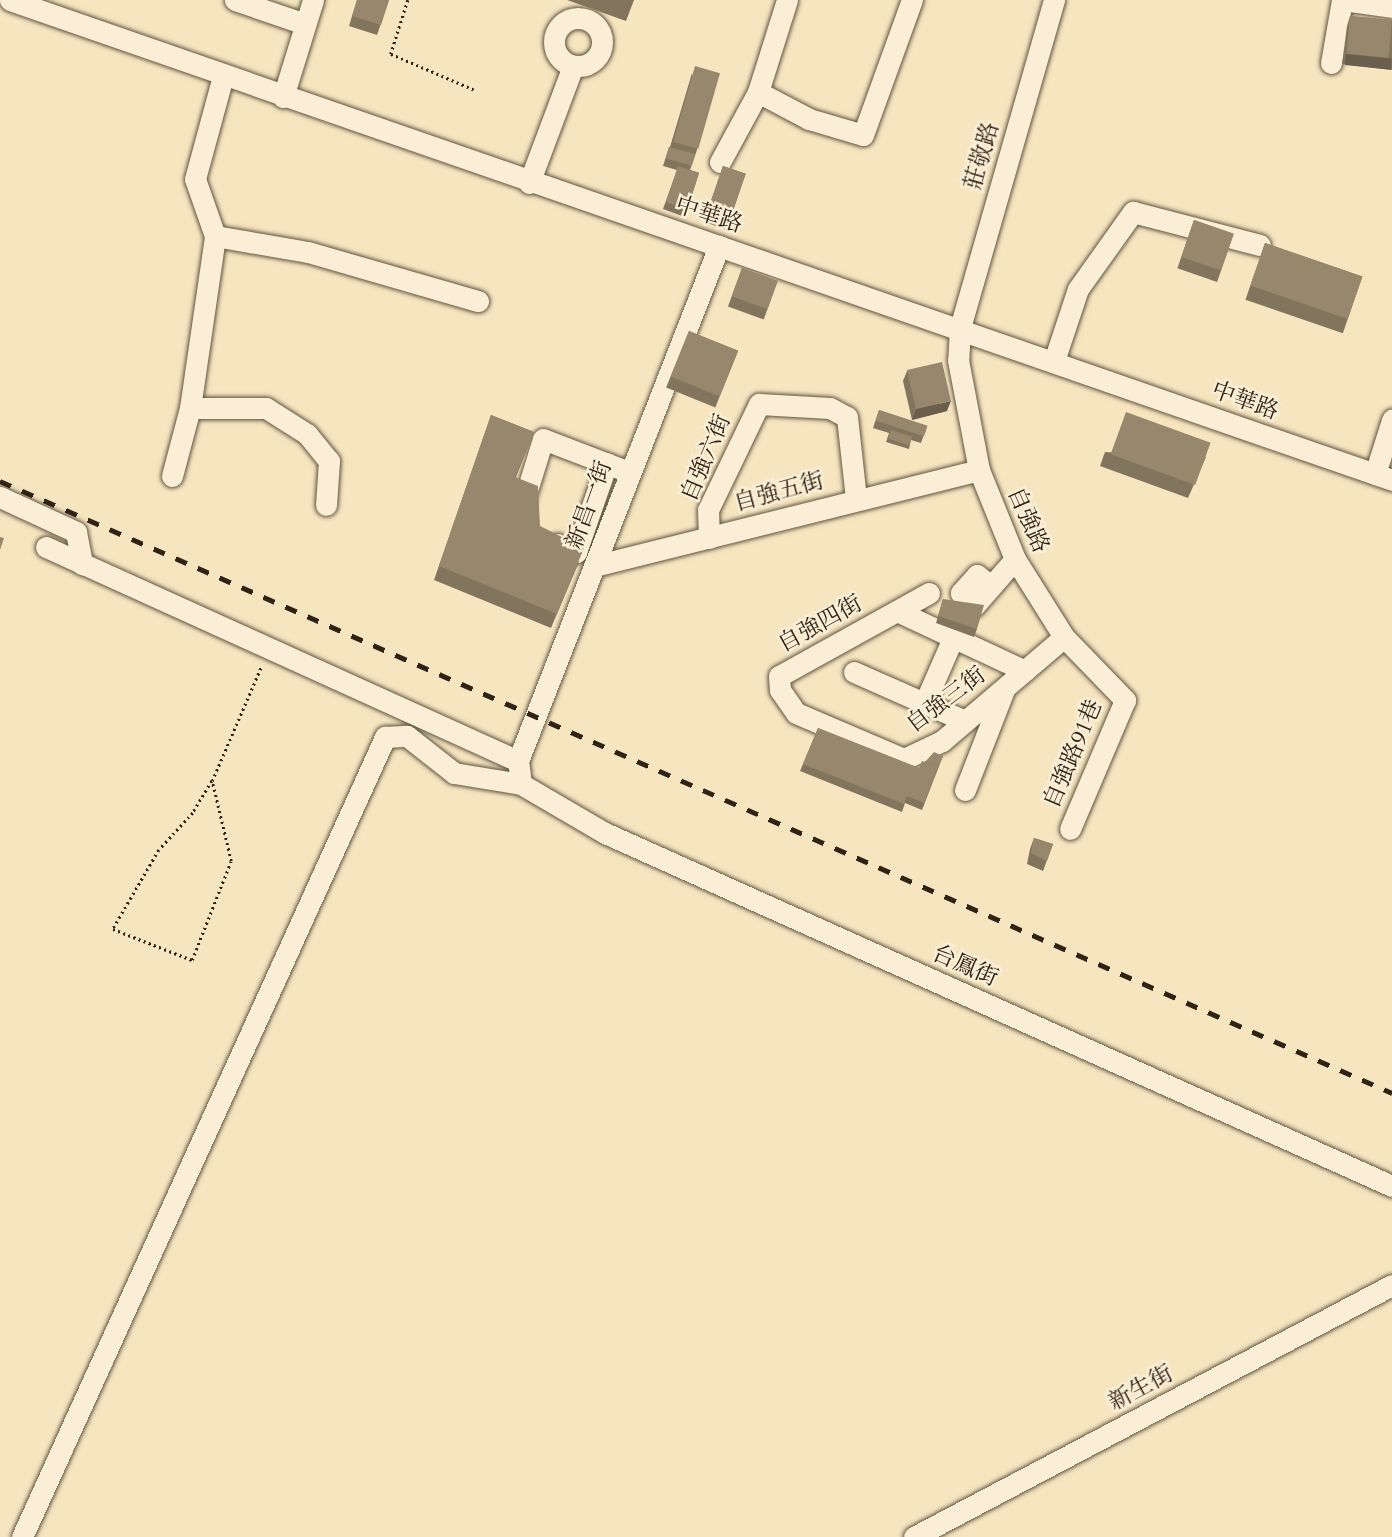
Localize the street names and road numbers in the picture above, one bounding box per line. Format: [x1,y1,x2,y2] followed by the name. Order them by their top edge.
[959,119,1005,193] street label: 莊敬路
[672,191,746,239] street label: 中華路
[1208,376,1282,426] street label: 中華路
[675,410,737,506] street label: 自強六街
[560,457,618,553] street label: 新昌一街
[731,467,827,517] street label: 自強五街
[1001,483,1055,557] street label: 自強路
[773,590,867,658] street label: 自強四街
[901,661,991,739] street label: 自強三街
[1038,695,1108,813] street label: 自強路91巷
[928,939,1002,993] street label: 台鳳街
[1104,1360,1178,1416] street label: 新生街

